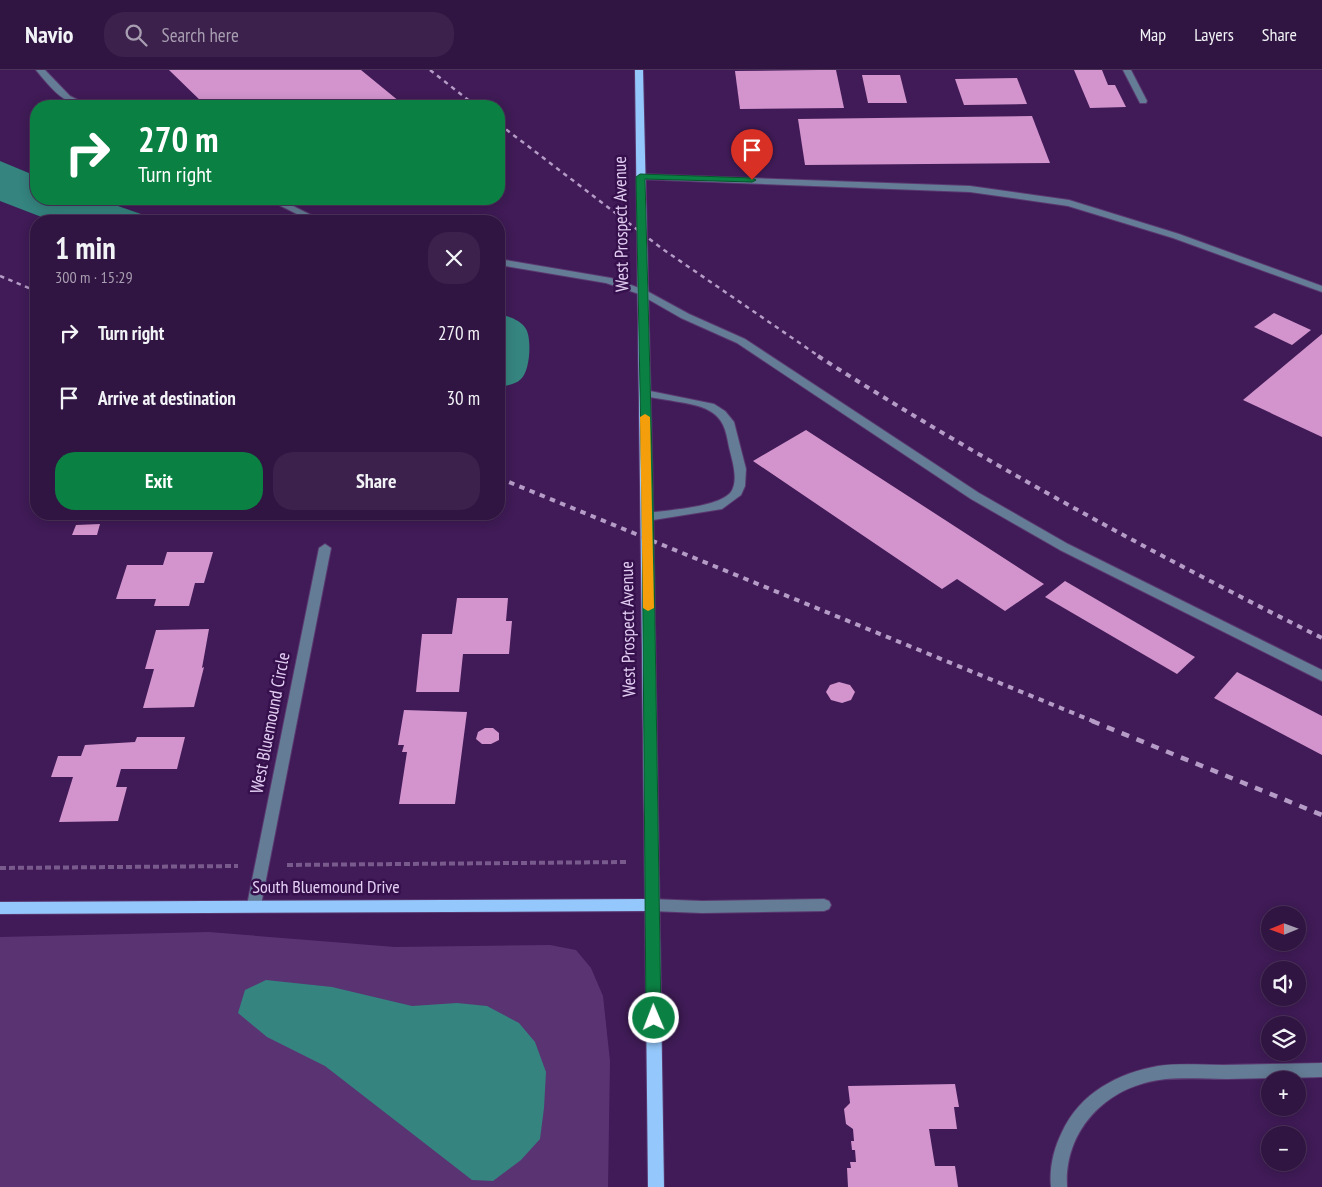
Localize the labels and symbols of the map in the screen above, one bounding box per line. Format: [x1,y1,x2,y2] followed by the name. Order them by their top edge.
[731,129,773,180] pin
[608,156,633,292] street label: West Prospect Avenue
[615,561,640,697] street label: West Prospect Avenue
[245,650,294,796] street label: West Bluemound Circle
[252,875,400,898] street label: South Bluemound Drive
[1261,906,1306,951] north arrow
[627,991,679,1043] position arrow

